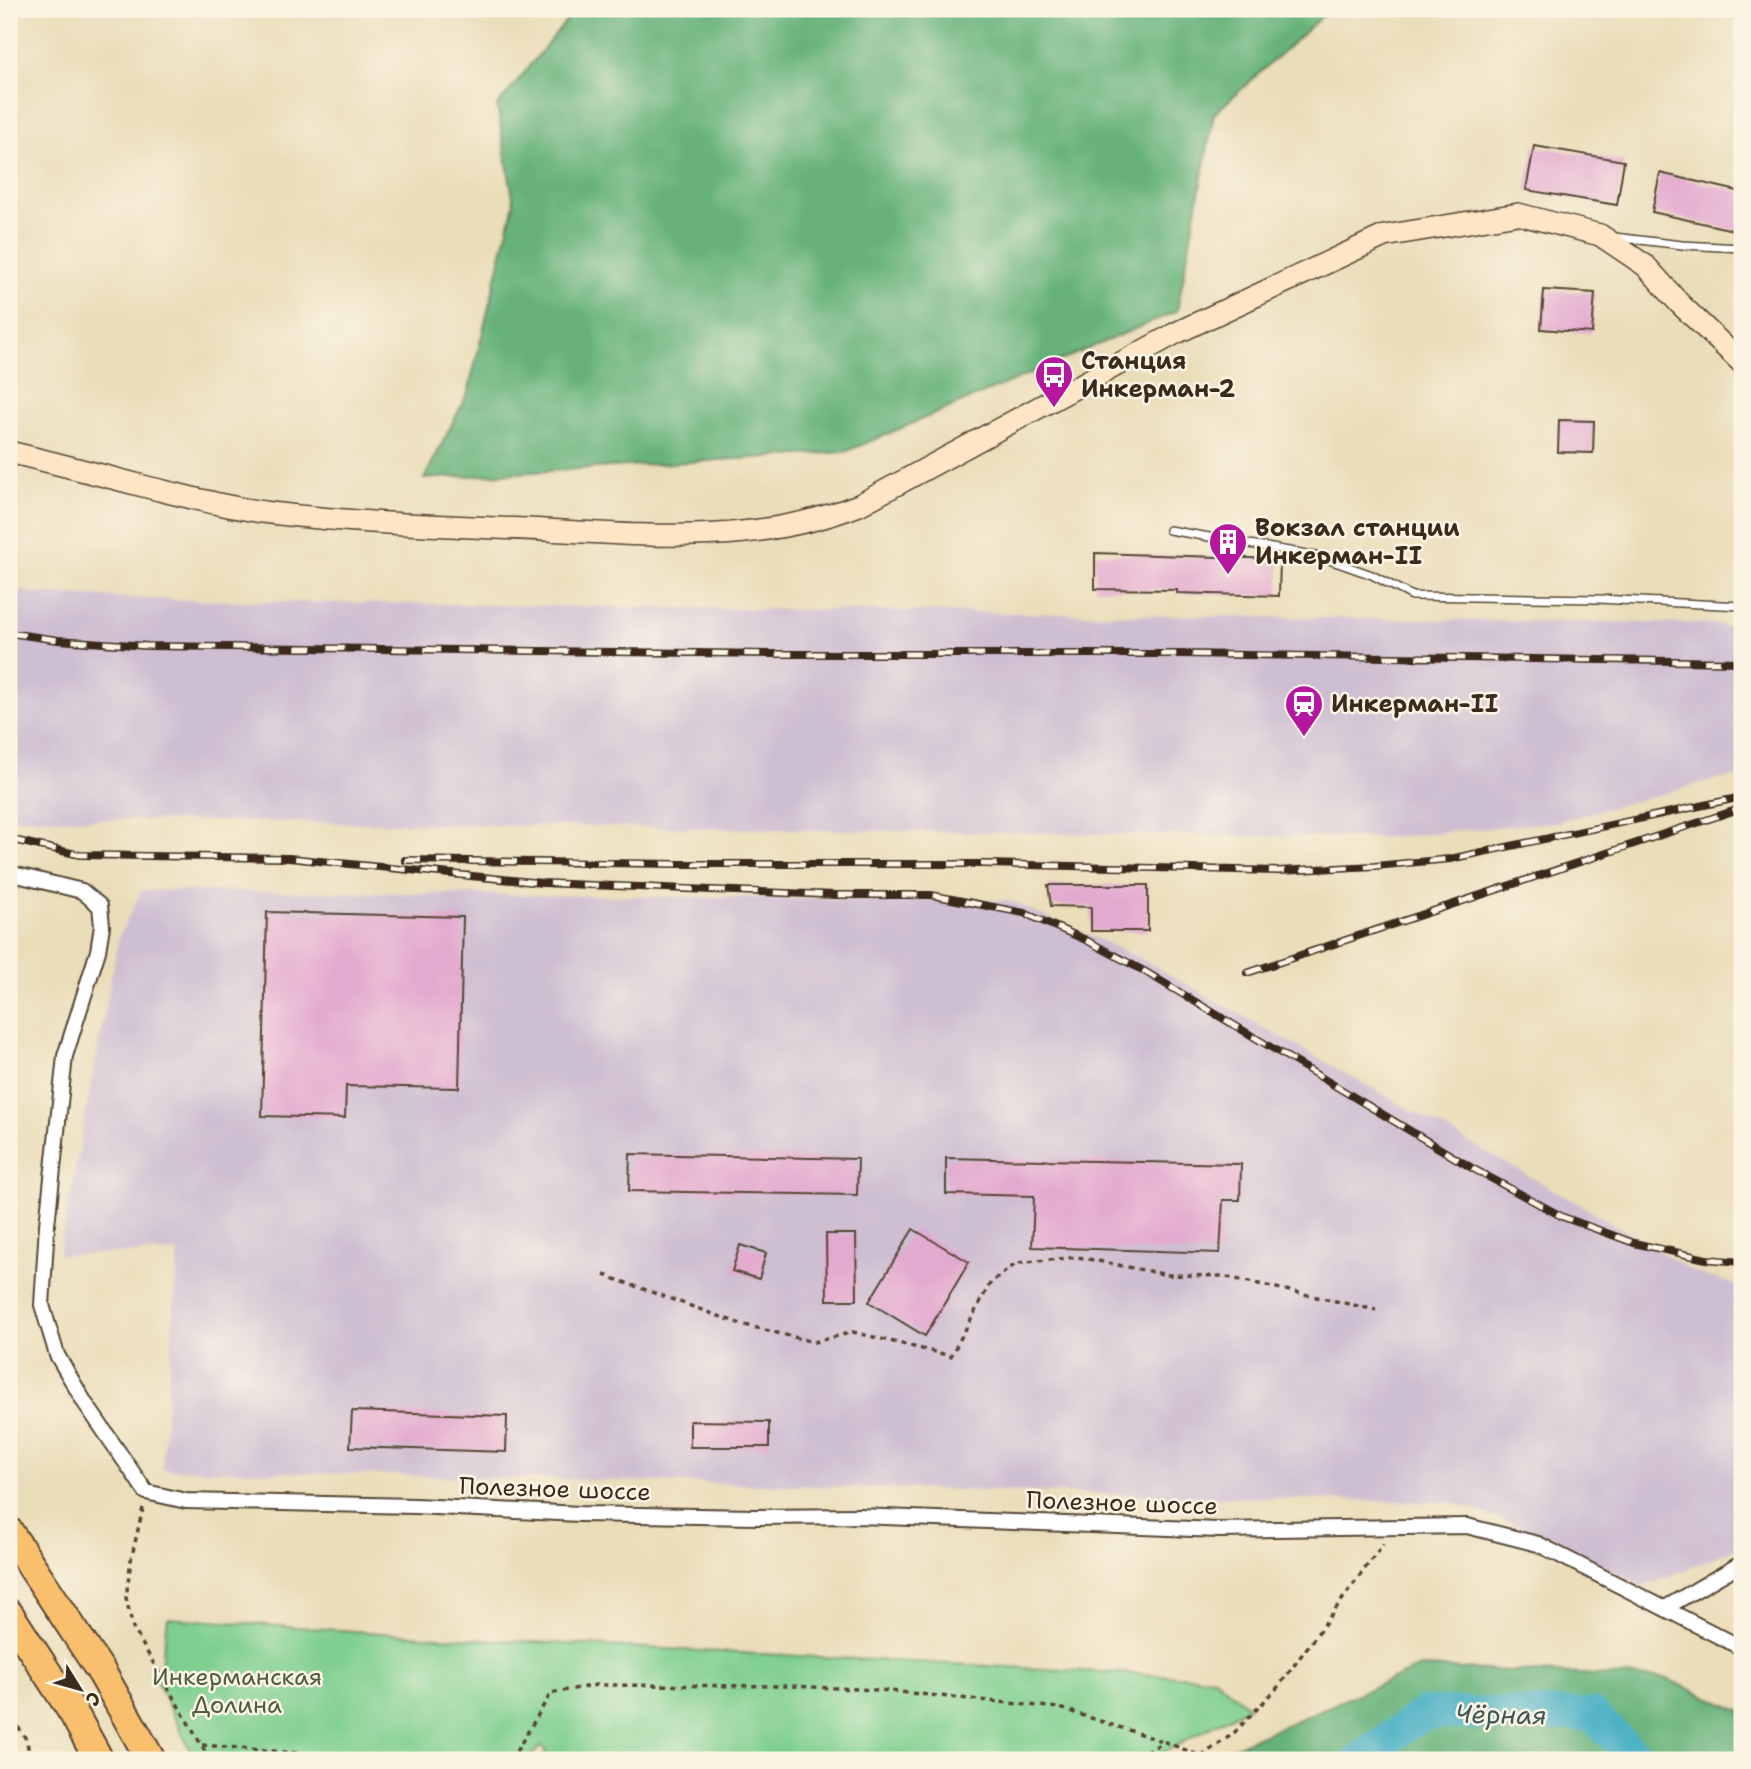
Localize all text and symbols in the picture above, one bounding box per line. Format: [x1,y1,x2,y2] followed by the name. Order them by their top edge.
[1081,345,1235,405] place label: Станция Инкерман-2
[1033,354,1075,409] bus stop icon: Станция Инкерман-2
[1255,512,1460,572] place label: Вокзал станции Инкерман-II
[1207,521,1249,576] building icon: Вокзал станции Инкерман-II
[1283,683,1325,738] station icon: Инкерман-II
[1331,688,1498,720] place label: Инкерман-II
[459,1470,651,1508] street label: Полезное шоссе
[1026,1484,1218,1522] street label: Полезное шоссе
[46,1654,116,1724] north arrow
[152,1661,322,1721] park label: Инкерманская Долина
[80,1687,107,1711] text: С
[1455,1696,1547,1732] water label: Чёрная

